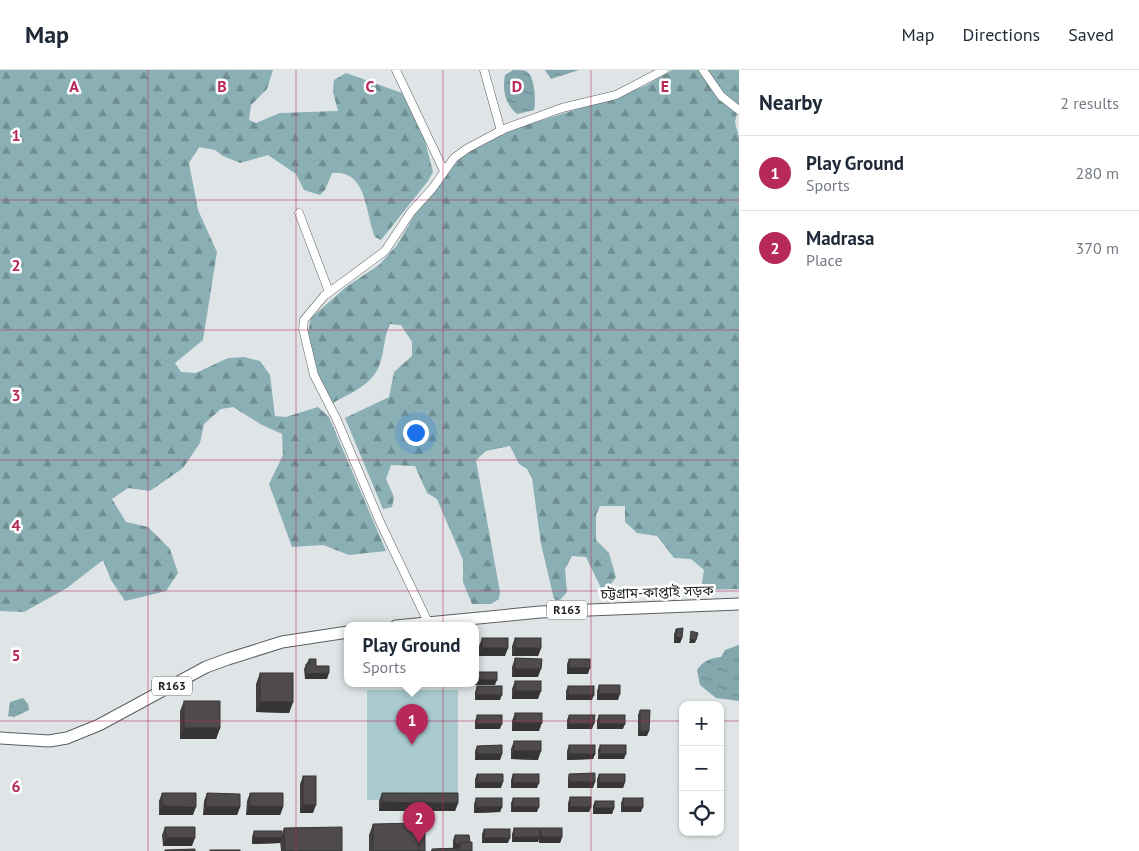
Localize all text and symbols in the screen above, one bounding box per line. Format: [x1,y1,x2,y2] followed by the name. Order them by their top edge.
[25,19,69,50] text: Map
[902,23,934,46] text: Map
[962,23,1040,46] text: Directions
[1068,23,1114,46] text: Saved
[69,76,79,96] text: A
[217,76,227,96] text: B
[366,76,375,96] text: C
[512,76,522,96] text: D
[661,76,669,96] text: E
[759,89,822,116] text: Nearby
[1060,93,1119,113] text: 2 results
[11,125,21,145] text: 1
[806,151,904,175] text: Play Ground
[770,163,780,183] text: 1
[1076,163,1119,183] text: 280 m
[806,175,850,195] text: Sports
[806,226,874,250] text: Madrasa
[770,238,780,258] text: 2
[1076,238,1119,258] text: 370 m
[806,250,843,270] text: Place
[11,255,21,275] text: 2
[11,385,21,405] text: 3
[403,420,429,446] your location
[11,515,21,535] text: 4
[599,581,715,603] street label: চট্টগ্রাম-কাপ্তাই সড়ক
[547,600,587,620] road number: R163
[344,622,479,687] popup
[362,633,461,657] text: Play Ground
[11,645,21,665] text: 5
[362,657,406,677] text: Sports
[152,676,192,696] road number: R163
[679,701,724,836] map controls
[679,701,724,746] button: +
[396,704,428,745] pin: 1
[679,746,724,791] button: −
[11,776,21,796] text: 6
[679,791,724,836] button: locate
[403,802,435,843] pin: 2

